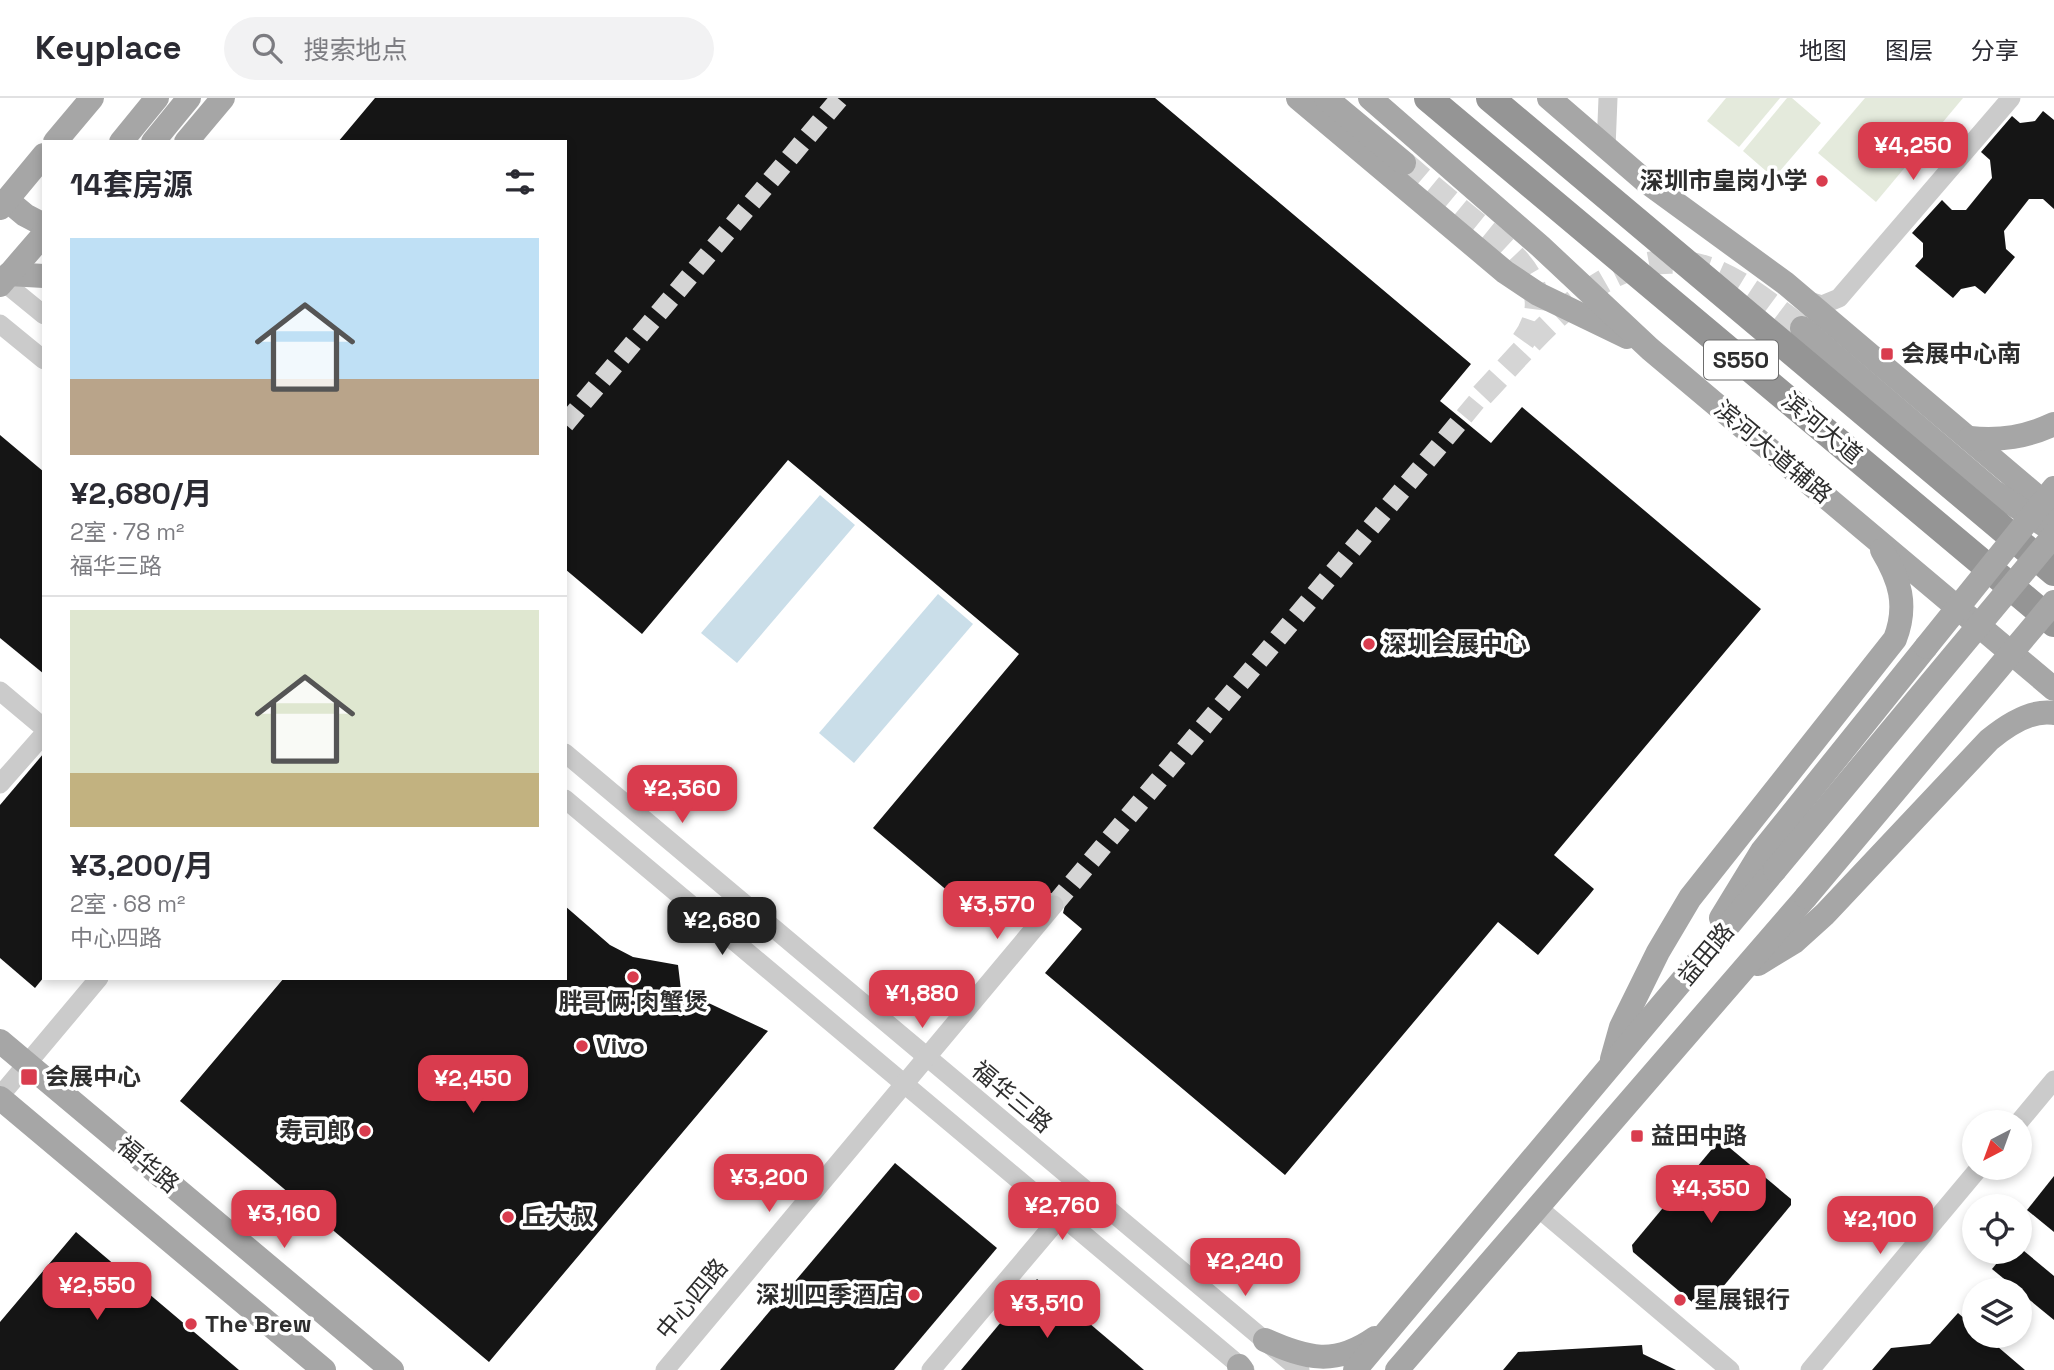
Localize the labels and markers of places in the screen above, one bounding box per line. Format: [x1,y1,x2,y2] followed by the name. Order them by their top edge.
[1856,122,1970,182] pin: ¥4,250
[1640,165,1808,196] place label: 深圳市皇岗小学
[1814,173,1830,189] marker: 深圳市皇岗小学
[1901,338,2021,369] place label: 会展中心南
[1879,346,1895,362] marker: 会展中心南
[1383,628,1527,659] place label: 深圳会展中心
[1361,636,1377,652] marker: 深圳会展中心
[625,766,739,825] pin: ¥2,360
[940,882,1054,941] pin: ¥3,570
[665,898,779,957] pin: ¥2,680
[625,969,641,985] marker: 胖哥俩·肉蟹煲
[865,970,979,1030] pin: ¥1,880
[558,986,708,1017] place label: 胖哥俩·肉蟹煲
[596,1030,645,1061] place label: Vivo
[574,1038,590,1054] marker: Vivo
[416,1056,530,1115] pin: ¥2,450
[45,1061,141,1092] place label: 会展中心
[19,1067,39,1087] marker: 会展中心
[279,1115,351,1146] place label: 寿司郎
[1651,1120,1747,1151] place label: 益田中路
[357,1123,373,1139] marker: 寿司郎
[1629,1128,1645,1144] marker: 益田中路
[712,1154,826,1214] pin: ¥3,200
[1654,1166,1768,1225] pin: ¥4,350
[1005,1182,1119,1242] pin: ¥2,760
[227,1190,341,1250] pin: ¥3,160
[1823,1196,1937,1256] pin: ¥2,100
[522,1201,594,1232] place label: 丘大叔
[500,1209,516,1225] marker: 丘大叔
[1188,1238,1302,1298] pin: ¥2,240
[40,1262,154,1322] pin: ¥2,550
[756,1279,900,1310] place label: 深圳四季酒店
[990,1280,1104,1340] pin: ¥3,510
[1694,1284,1790,1315] place label: 星展银行
[906,1287,922,1303] marker: 深圳四季酒店
[1672,1292,1688,1308] marker: 星展银行
[205,1308,311,1339] place label: The Brew
[183,1316,199,1332] marker: The Brew

